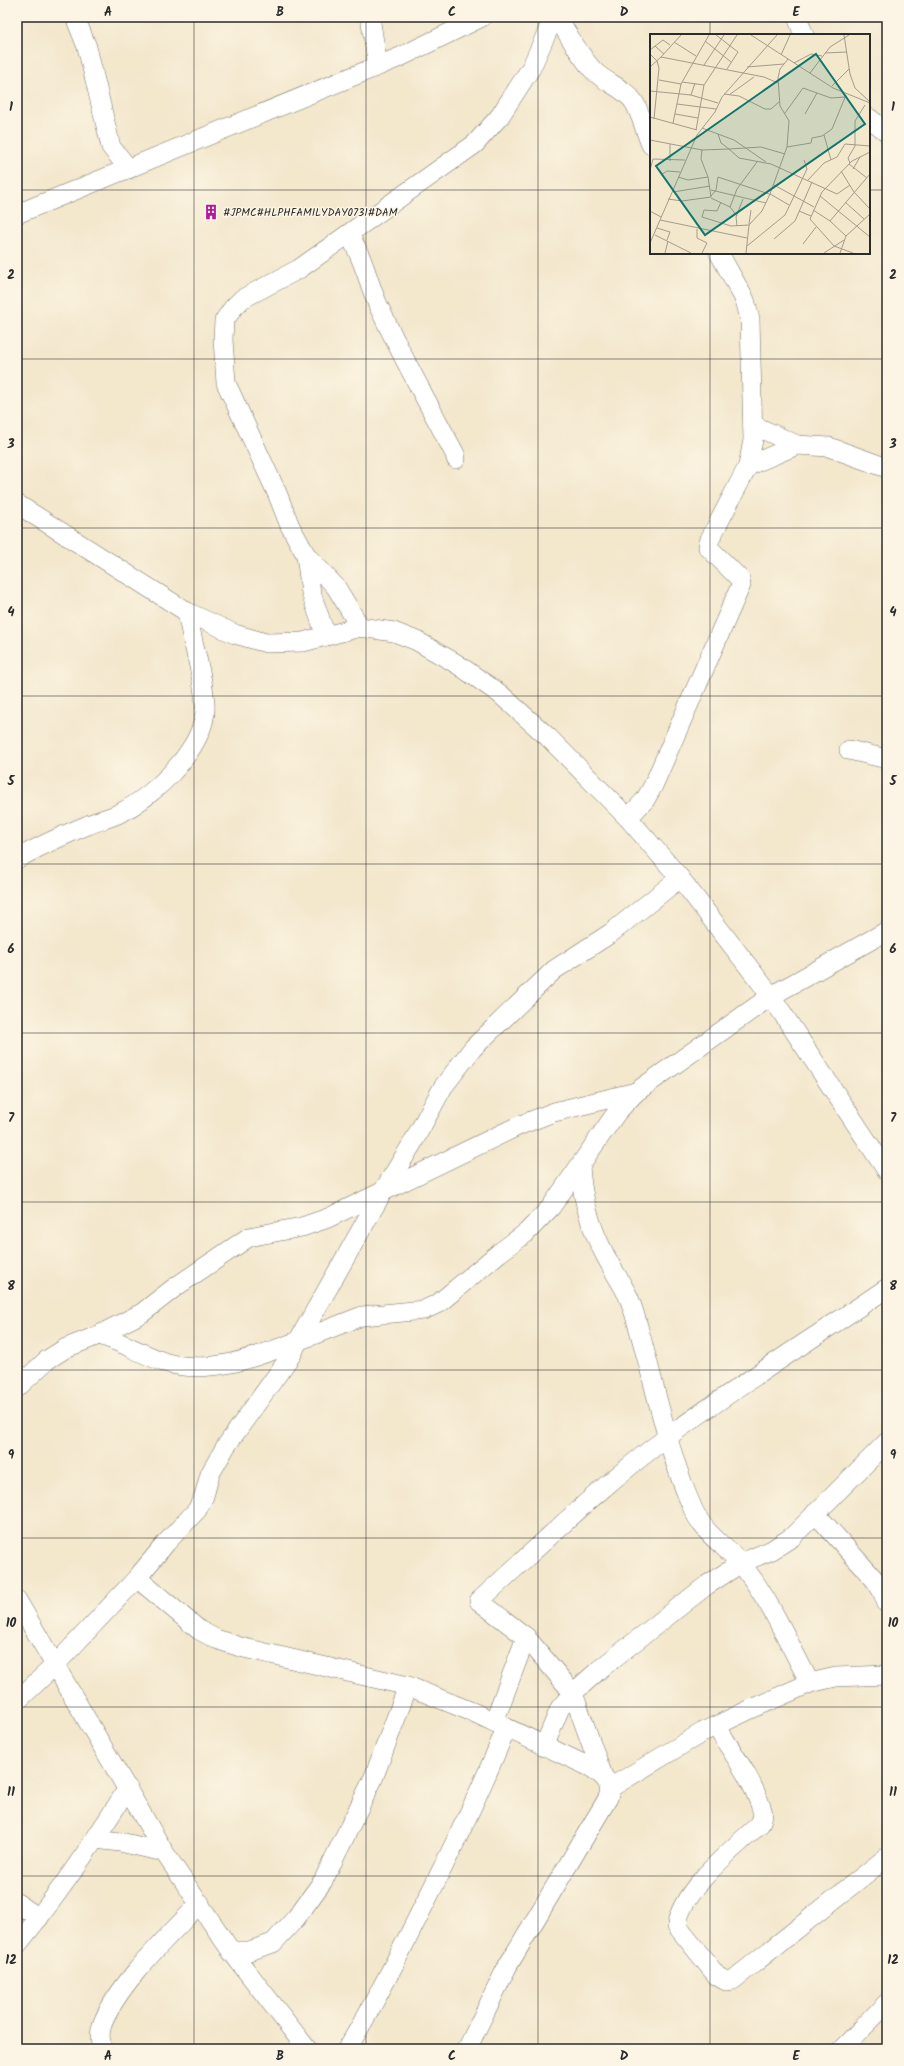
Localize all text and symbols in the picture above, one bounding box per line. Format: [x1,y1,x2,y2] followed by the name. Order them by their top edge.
[104,2,112,23] text: A
[276,2,284,23] text: B
[448,2,456,23] text: C
[620,2,629,23] text: D
[792,2,800,23] text: E
[650,34,870,254] inset map
[9,97,13,118] text: 1
[891,97,895,118] text: 1
[202,203,220,221] building icon: #JPMC#HLPHFAMILYDAY0731#DAM
[223,204,398,222] place label: #JPMC#HLPHFAMILYDAY0731#DAM
[7,265,15,286] text: 2
[889,265,897,286] text: 2
[6,434,15,455] text: 3
[888,434,897,455] text: 3
[7,602,15,623] text: 4
[889,602,897,623] text: 4
[7,771,16,792] text: 5
[889,771,898,792] text: 5
[7,939,15,960] text: 6
[889,939,897,960] text: 6
[8,1108,15,1129] text: 7
[890,1108,897,1129] text: 7
[7,1276,15,1297] text: 8
[889,1276,897,1297] text: 8
[8,1445,15,1466] text: 9
[890,1445,897,1466] text: 9
[6,1613,17,1634] text: 10
[888,1613,899,1634] text: 10
[7,1782,15,1803] text: 11
[889,1782,897,1803] text: 11
[5,1950,17,1971] text: 12
[887,1950,899,1971] text: 12
[104,2046,112,2066] text: A
[276,2046,284,2066] text: B
[448,2046,456,2066] text: C
[620,2046,629,2066] text: D
[792,2046,800,2066] text: E

